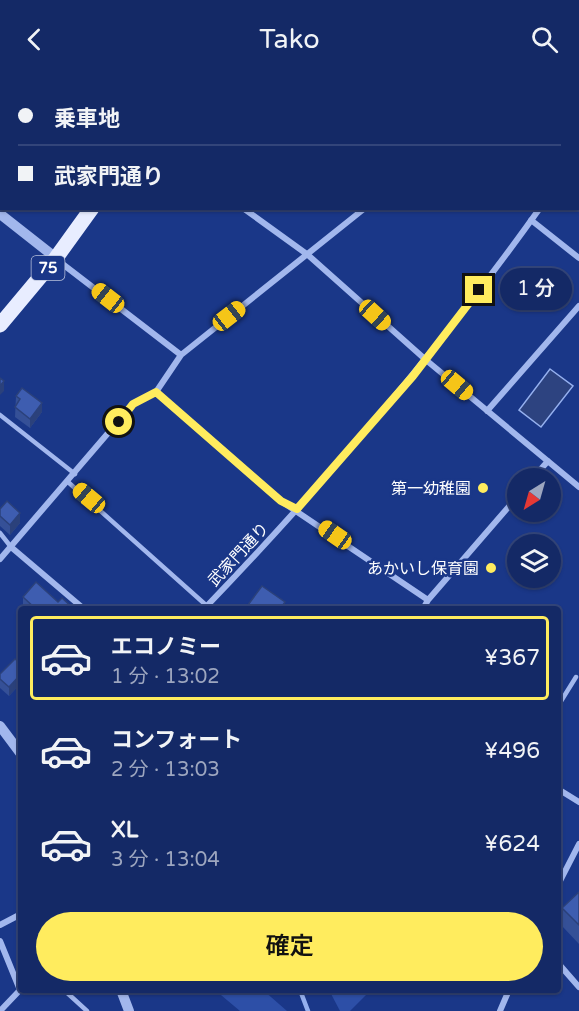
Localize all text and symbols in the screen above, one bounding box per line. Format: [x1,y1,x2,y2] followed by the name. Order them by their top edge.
[18,23,51,56] icon: back
[259,23,320,56] text: Tako
[528,23,561,56] icon: search
[54,106,120,132] text: 乗車地
[54,164,164,190] text: 武家門通り
[32,256,64,280] road number: 75
[500,269,572,311] callout: 1 分
[465,276,492,303] route end
[517,277,555,301] text: 1 分
[88,280,128,316] car
[356,296,394,334] car
[209,298,249,334] car
[437,367,477,403] car
[105,408,132,435] route start
[507,468,561,522] north arrow
[507,468,561,588] map controls
[391,479,471,499] place label: 第一幼稚園
[69,480,109,516] car
[476,481,490,495] marker: 第一幼稚園
[315,517,355,553] car
[204,519,273,591] street label: 武家門通り
[507,534,561,588] button: layers
[367,559,479,579] place label: あかいし保育園
[484,561,498,575] marker: あかいし保育園
[39,631,93,685] icon: car
[111,634,221,660] text: エコノミー
[484,645,540,671] text: ¥367
[111,665,220,689] text: 1 分 · 13:02
[39,724,93,778] icon: car
[111,727,242,753] text: コンフォート
[484,738,540,764] text: ¥496
[111,758,220,782] text: 2 分 · 13:03
[39,817,93,871] icon: car
[111,817,138,843] text: XL
[484,831,540,857] text: ¥624
[111,848,220,872] text: 3 分 · 13:04
[36,912,543,981] button: 確定

